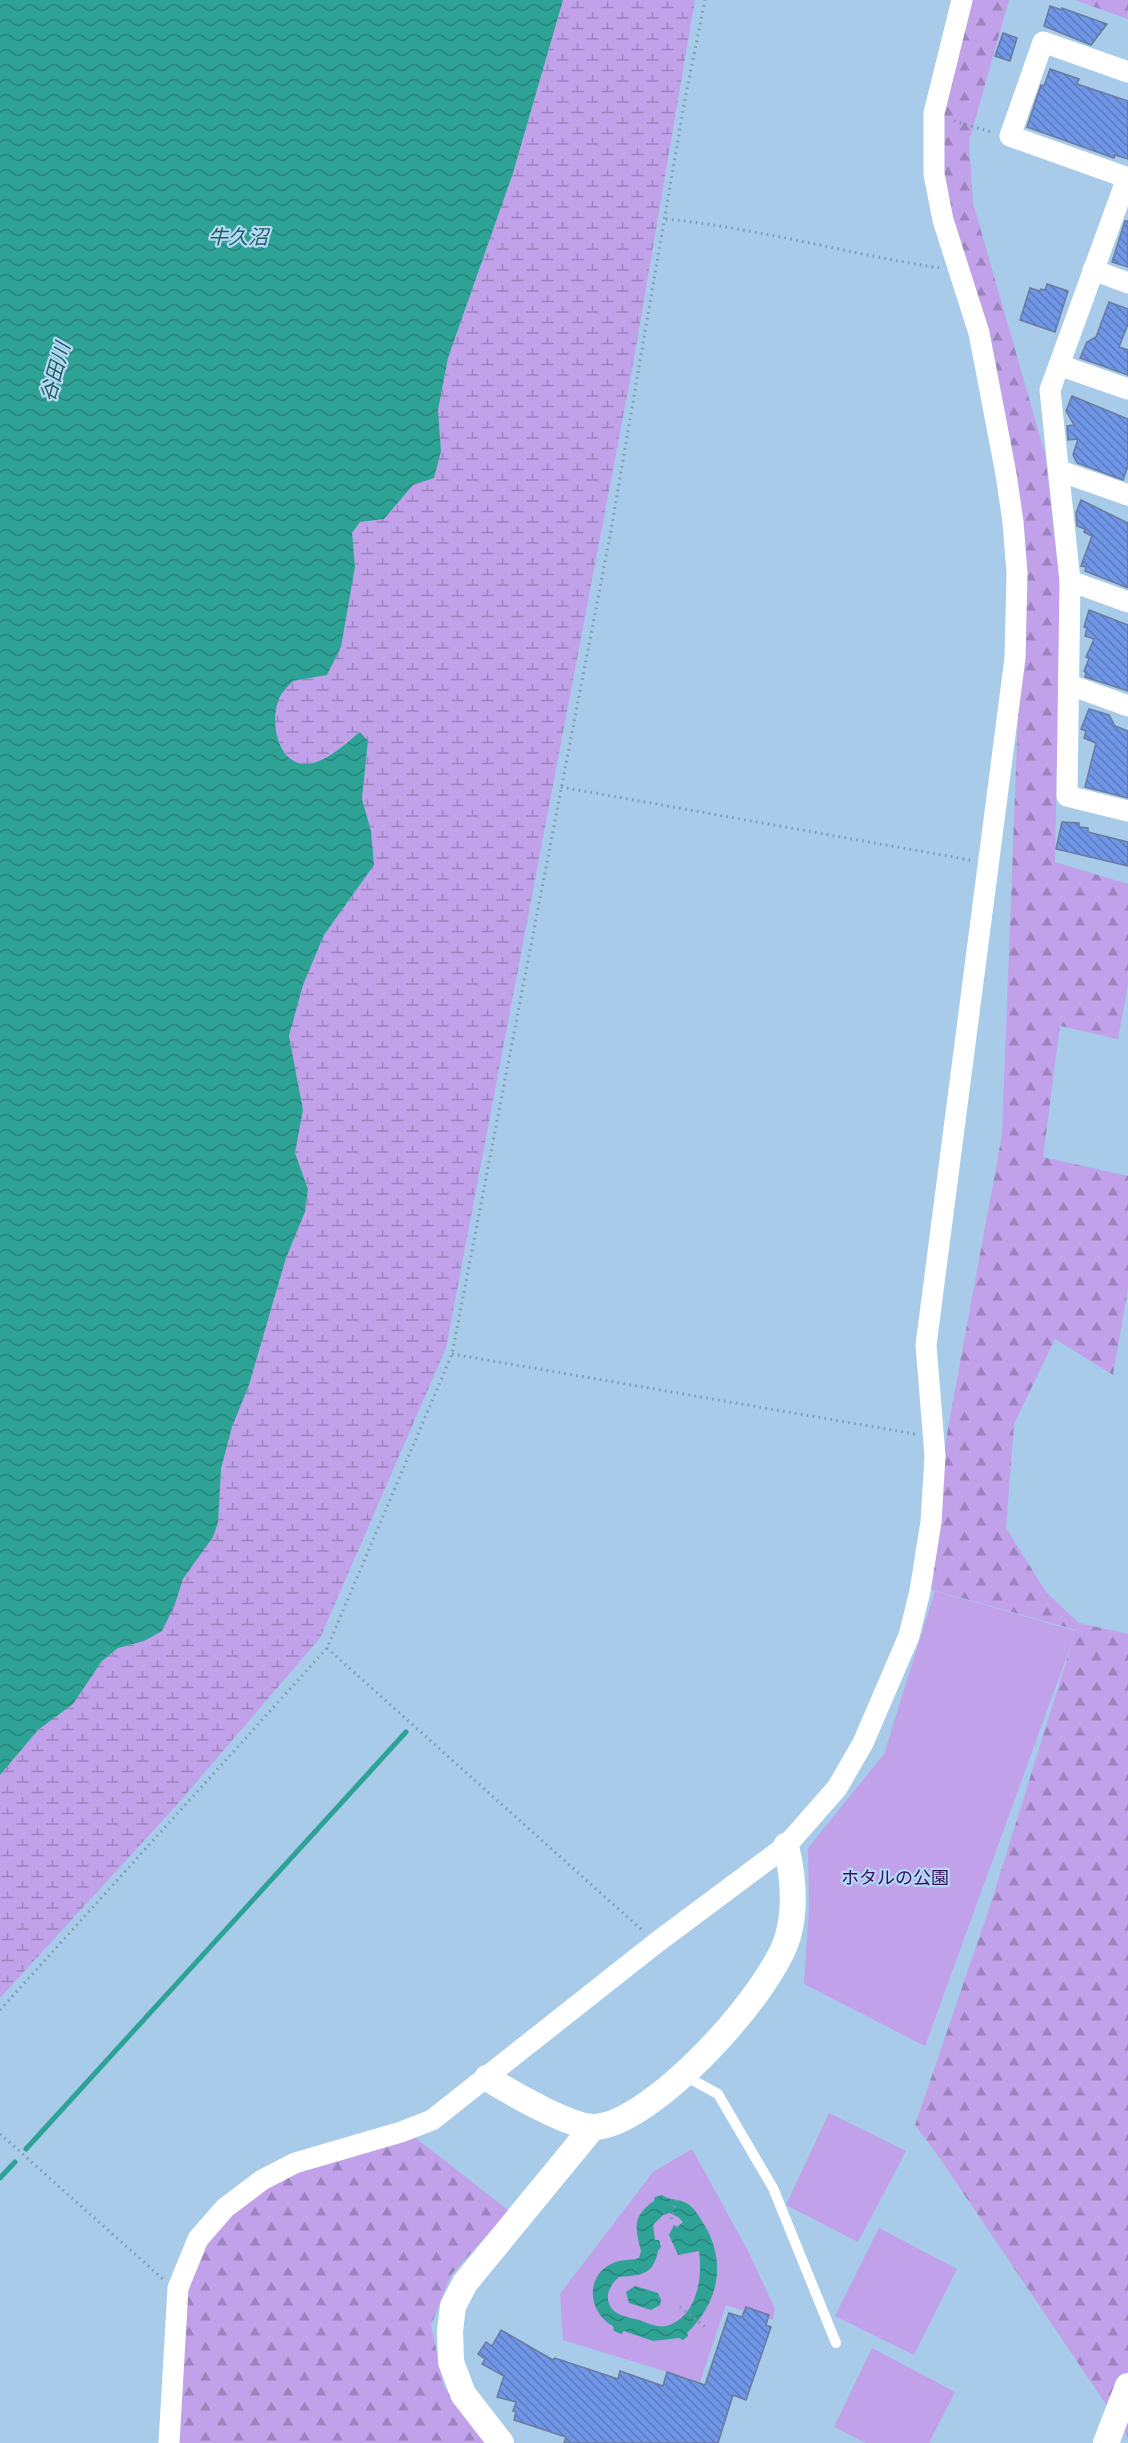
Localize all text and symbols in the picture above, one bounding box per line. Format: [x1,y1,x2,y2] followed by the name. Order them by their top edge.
[208,225,271,249] water label: 牛久沼
[35,338,75,404] water label: 谷田川
[841,1867,949,1889] park label: ホタルの公園

